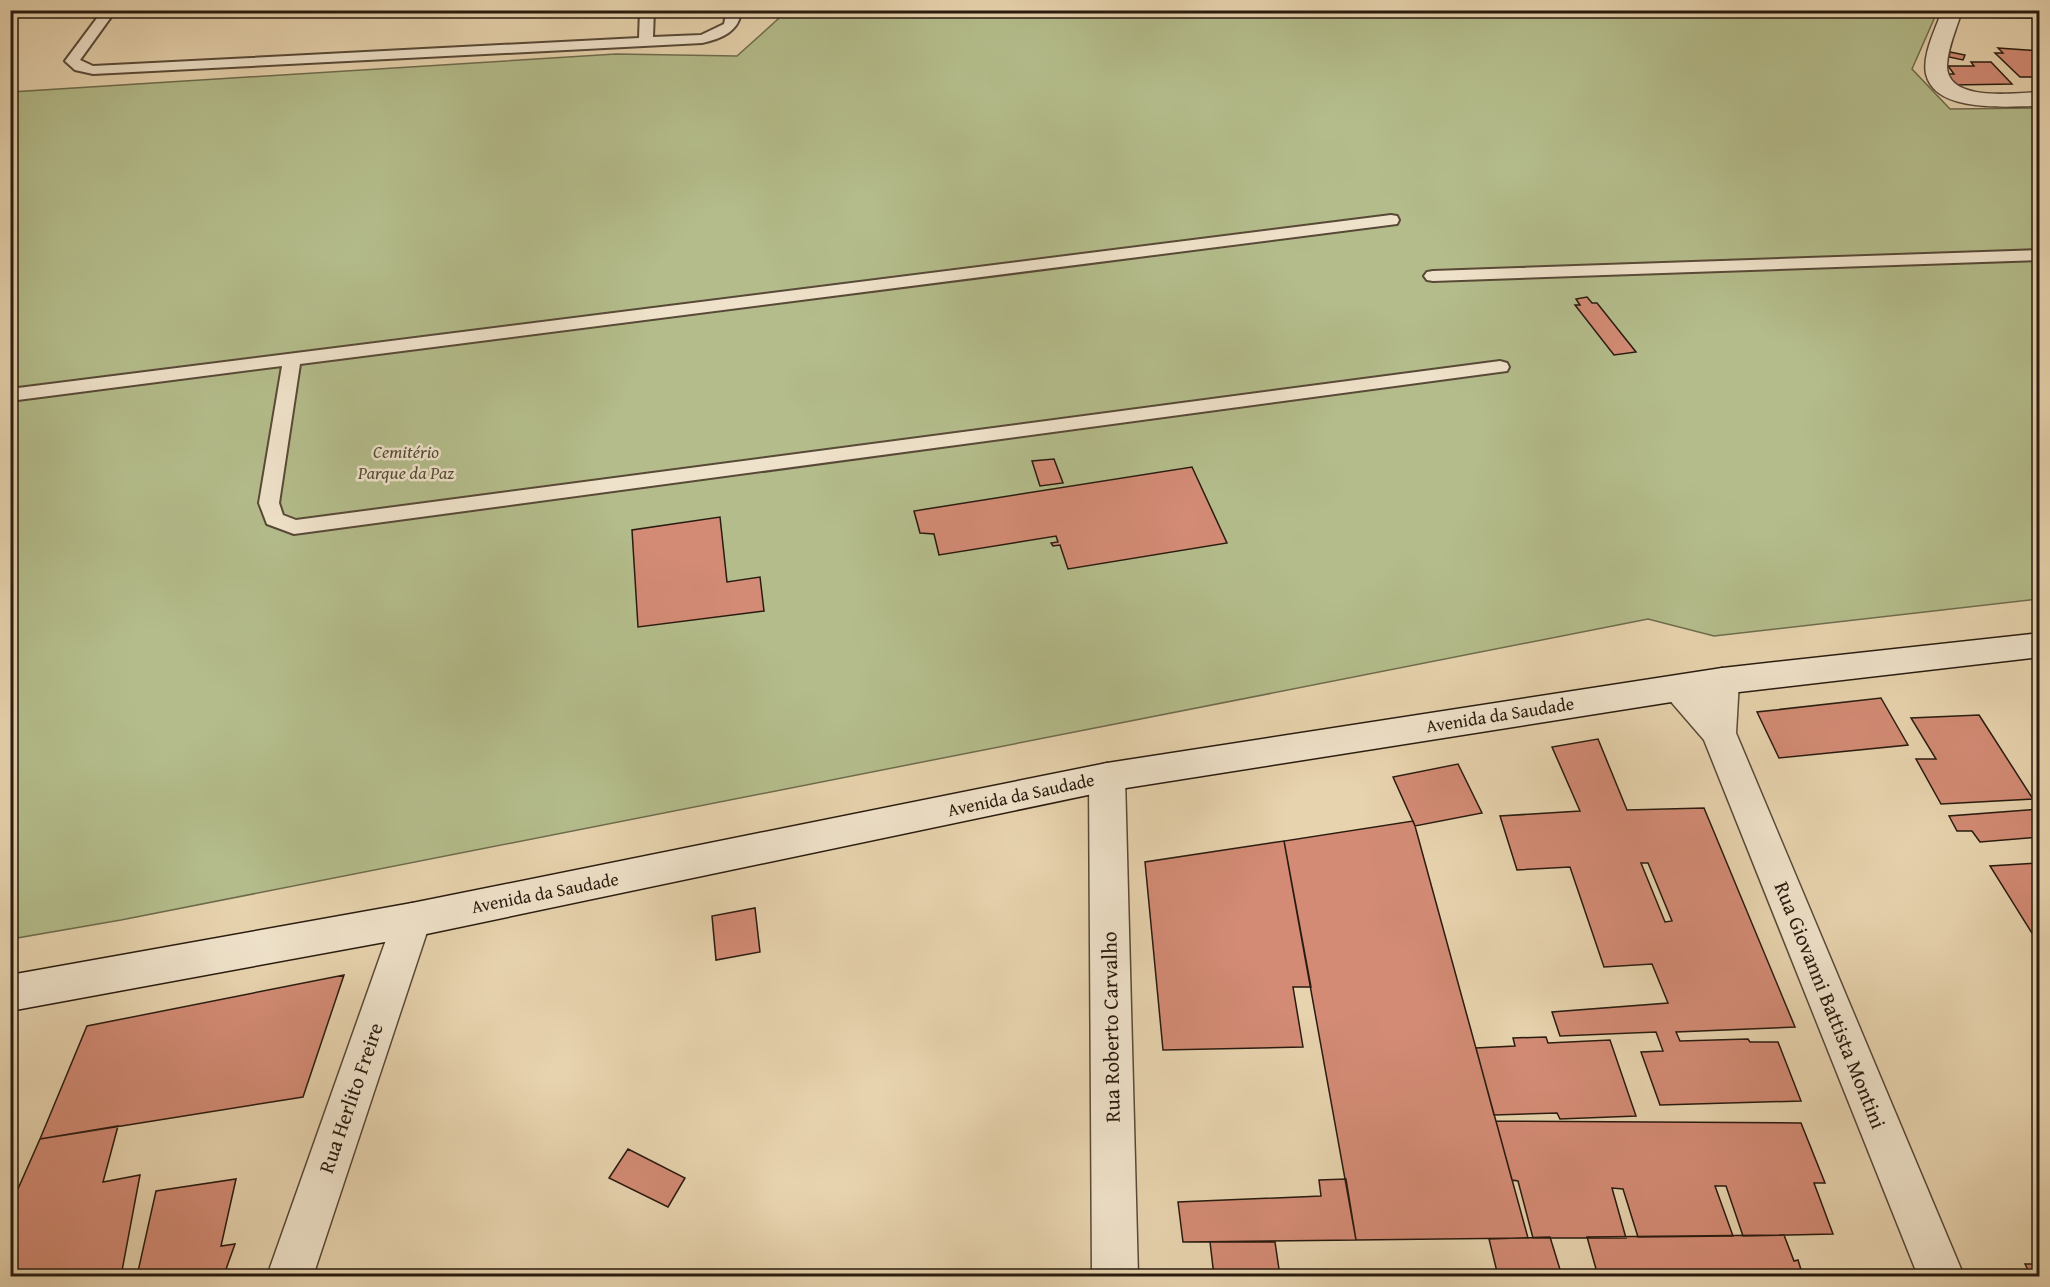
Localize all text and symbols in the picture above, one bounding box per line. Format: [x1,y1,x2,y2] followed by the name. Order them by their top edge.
[357,438,454,486] park label: Cemitério Parque da Paz
[1424,689,1576,740] street label: Avenida da Saudade
[945,766,1097,823] street label: Avenida da Saudade
[469,865,621,920] street label: Avenida da Saudade
[1767,877,1894,1133] street label: Rua Giovanni Battista Montini
[1093,931,1128,1123] street label: Rua Roberto Carvalho
[310,1018,391,1177] street label: Rua Herlito Freire

